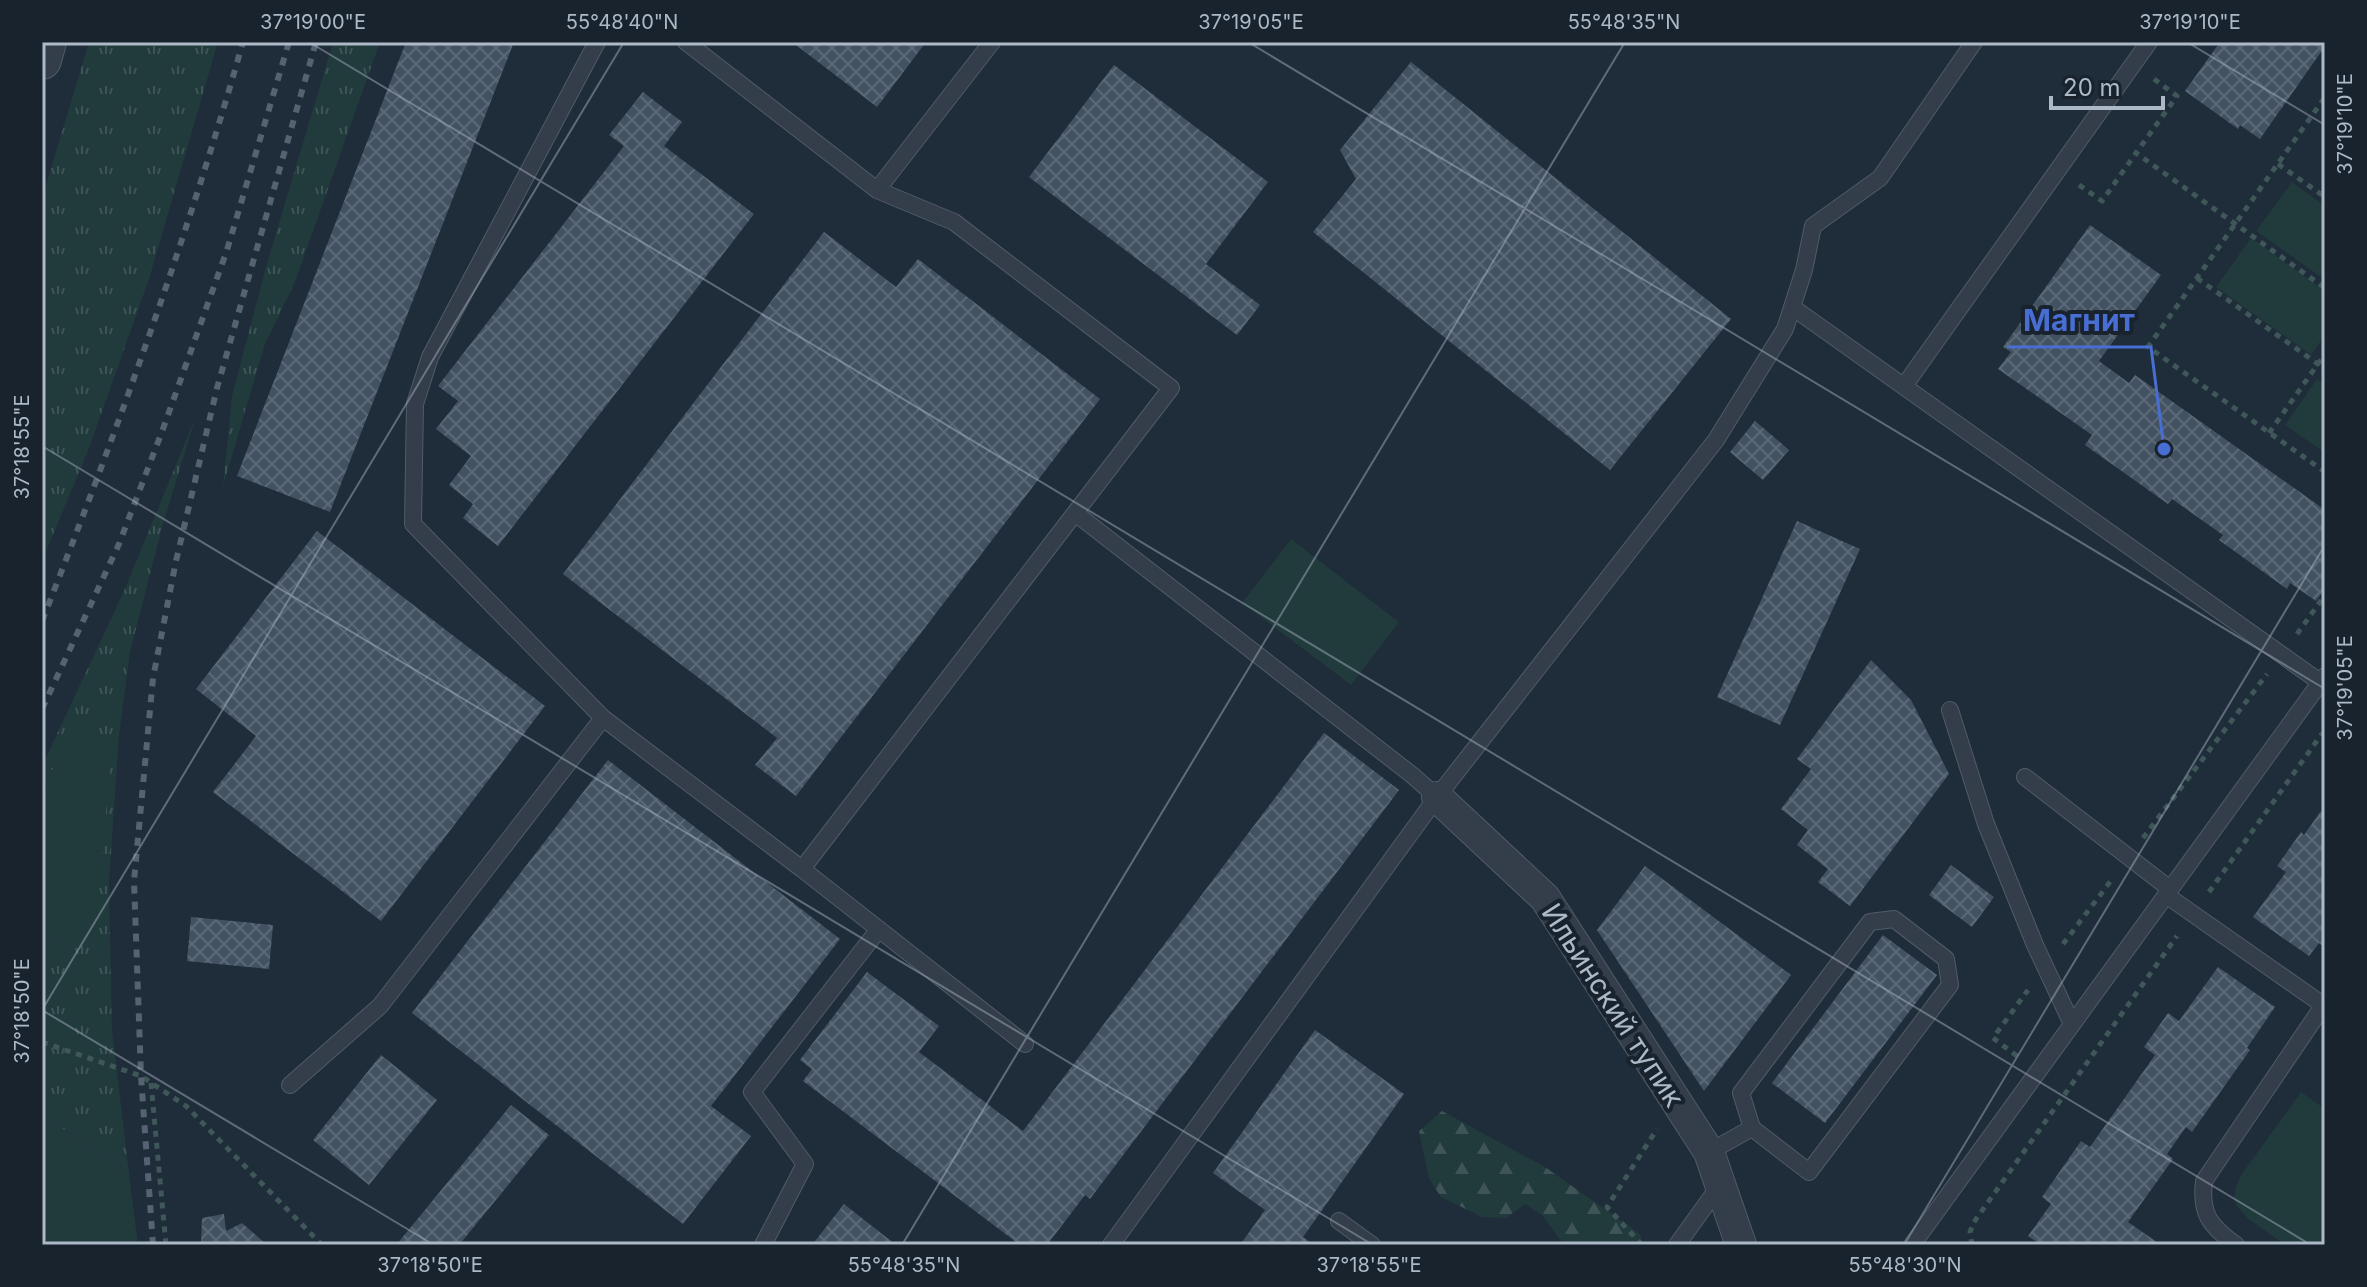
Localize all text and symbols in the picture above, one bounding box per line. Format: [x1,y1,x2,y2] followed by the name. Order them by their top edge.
[260,10,366,34] text: 37°19'00"E
[566,10,678,34] text: 55°48'40"N
[1198,10,1304,34] text: 37°19'05"E
[1568,10,1680,34] text: 55°48'35"N
[2139,10,2241,34] text: 37°19'10"E
[2051,60,2163,110] scale bar
[2063,73,2121,102] text: 20 m
[2333,73,2357,175] text: 37°19'10"E
[2007,293,2151,347] callout: Магнит
[2023,302,2135,338] text: Магнит
[10,395,34,499] text: 37°18'55"E
[2333,635,2357,741] text: 37°19'05"E
[1535,897,1691,1113] street label: Ильинский тупик
[10,958,34,1064] text: 37°18'50"E
[377,1253,483,1277] text: 37°18'50"E
[848,1253,960,1277] text: 55°48'35"N
[1317,1253,1421,1277] text: 37°18'55"E
[1848,1253,1962,1277] text: 55°48'30"N

